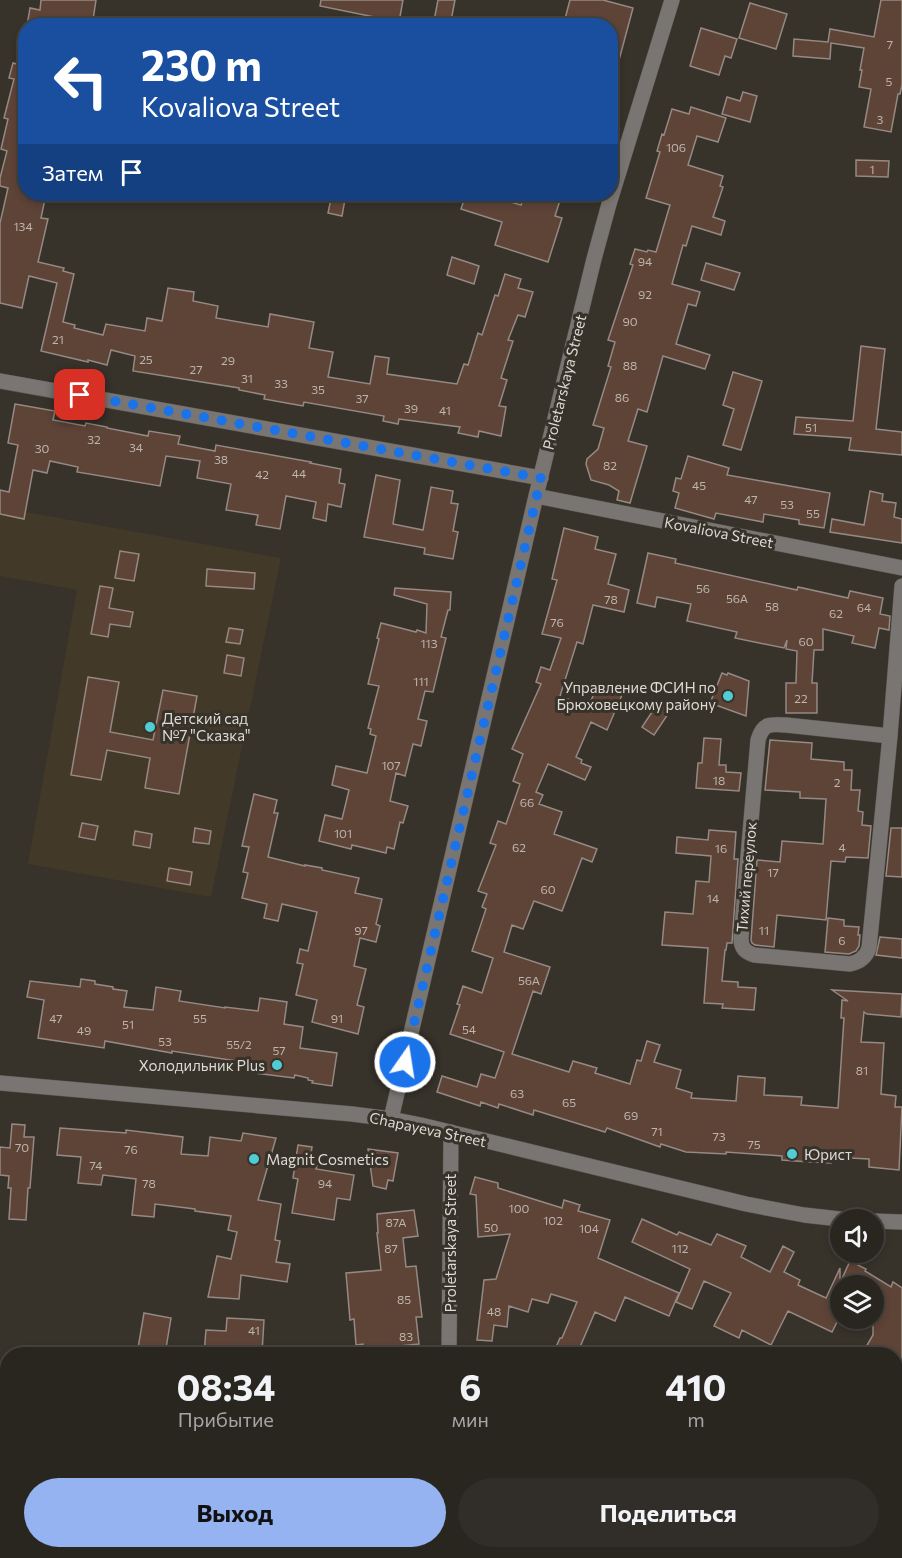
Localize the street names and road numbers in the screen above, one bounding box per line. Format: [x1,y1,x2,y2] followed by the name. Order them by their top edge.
[538,312,590,452] street label: Proletarskaya Street
[663,513,775,551] street label: Kovaliova Street
[732,821,760,933] street label: Тихий переулок
[368,1108,488,1150] street label: Chapayeva Street
[441,1174,459,1312] street label: Proletarskaya Street

